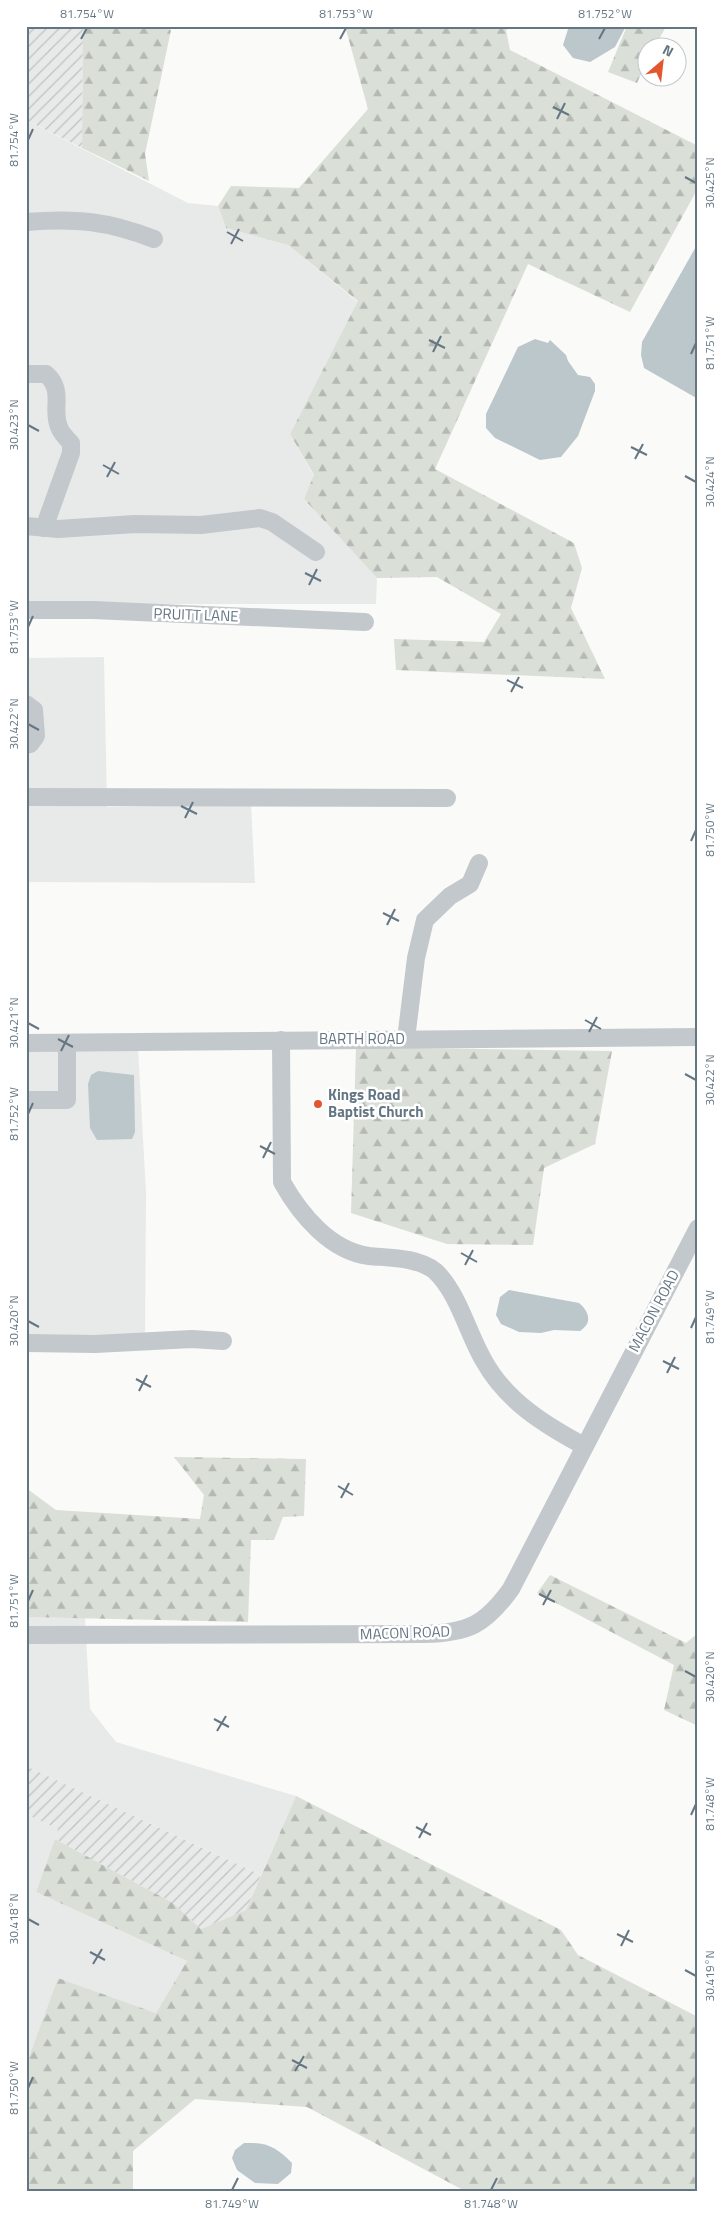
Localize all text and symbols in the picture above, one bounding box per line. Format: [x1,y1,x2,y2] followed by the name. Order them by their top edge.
[60,4,114,23] text: 81.754°W
[319,4,373,23] text: 81.753°W
[578,4,632,23] text: 81.752°W
[636,38,686,88] north arrow
[659,39,678,62] text: N
[4,113,23,167] text: 81.754°W
[700,157,719,209] text: 30.425°N
[700,316,719,370] text: 81.751°W
[4,399,23,451] text: 30.423°N
[700,456,719,508] text: 30.424°N
[4,600,23,654] text: 81.753°W
[153,602,239,627] street label: PRUITT LANE
[4,698,23,750] text: 30.422°N
[700,803,719,857] text: 81.750°W
[4,997,23,1049] text: 30.421°N
[319,1027,405,1050] street label: BARTH ROAD
[700,1054,719,1106] text: 30.422°N
[328,1083,423,1123] place label: Kings Road Baptist Church
[4,1087,23,1141] text: 81.752°W
[312,1098,324,1110] marker: Kings Road Baptist Church
[622,1266,685,1356] street label: MACON ROAD
[700,1290,719,1344] text: 81.749°W
[4,1295,23,1347] text: 30.420°N
[4,1574,23,1628] text: 81.751°W
[359,1619,450,1646] street label: MACON ROAD
[700,1651,719,1703] text: 30.420°N
[700,1777,719,1831] text: 81.748°W
[4,1893,23,1945] text: 30.418°N
[700,1950,719,2002] text: 30.419°N
[4,2061,23,2115] text: 81.750°W
[205,2194,259,2213] text: 81.749°W
[464,2194,518,2213] text: 81.748°W

